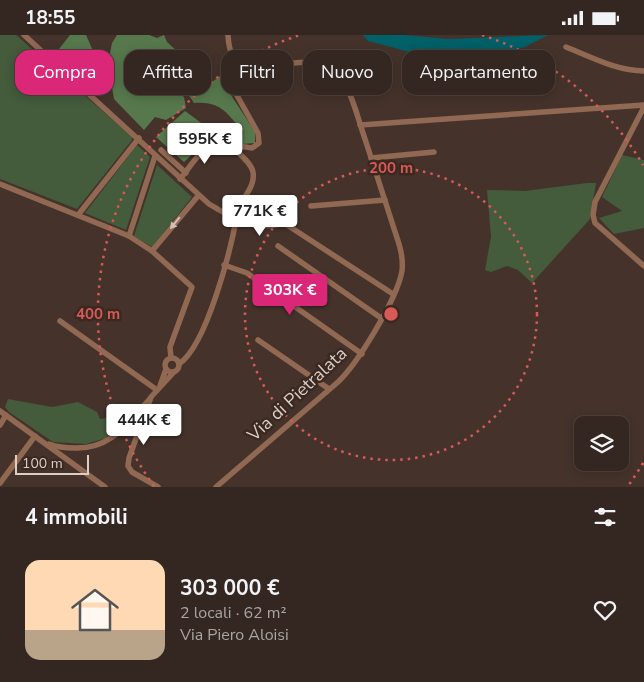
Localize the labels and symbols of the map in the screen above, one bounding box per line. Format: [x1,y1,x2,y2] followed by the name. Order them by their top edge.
[164,123,246,165] pin: 595K €
[369,158,413,178] text: 200 m
[219,195,301,237] pin: 771K €
[169,216,180,229] one-way arrow
[249,273,331,316] pin: 303K €
[76,304,120,324] text: 400 m
[382,305,400,323] centre of rings
[241,342,352,447] street label: Via di Pietralata
[103,403,185,446] pin: 444K €
[15,452,89,475] scale bar

